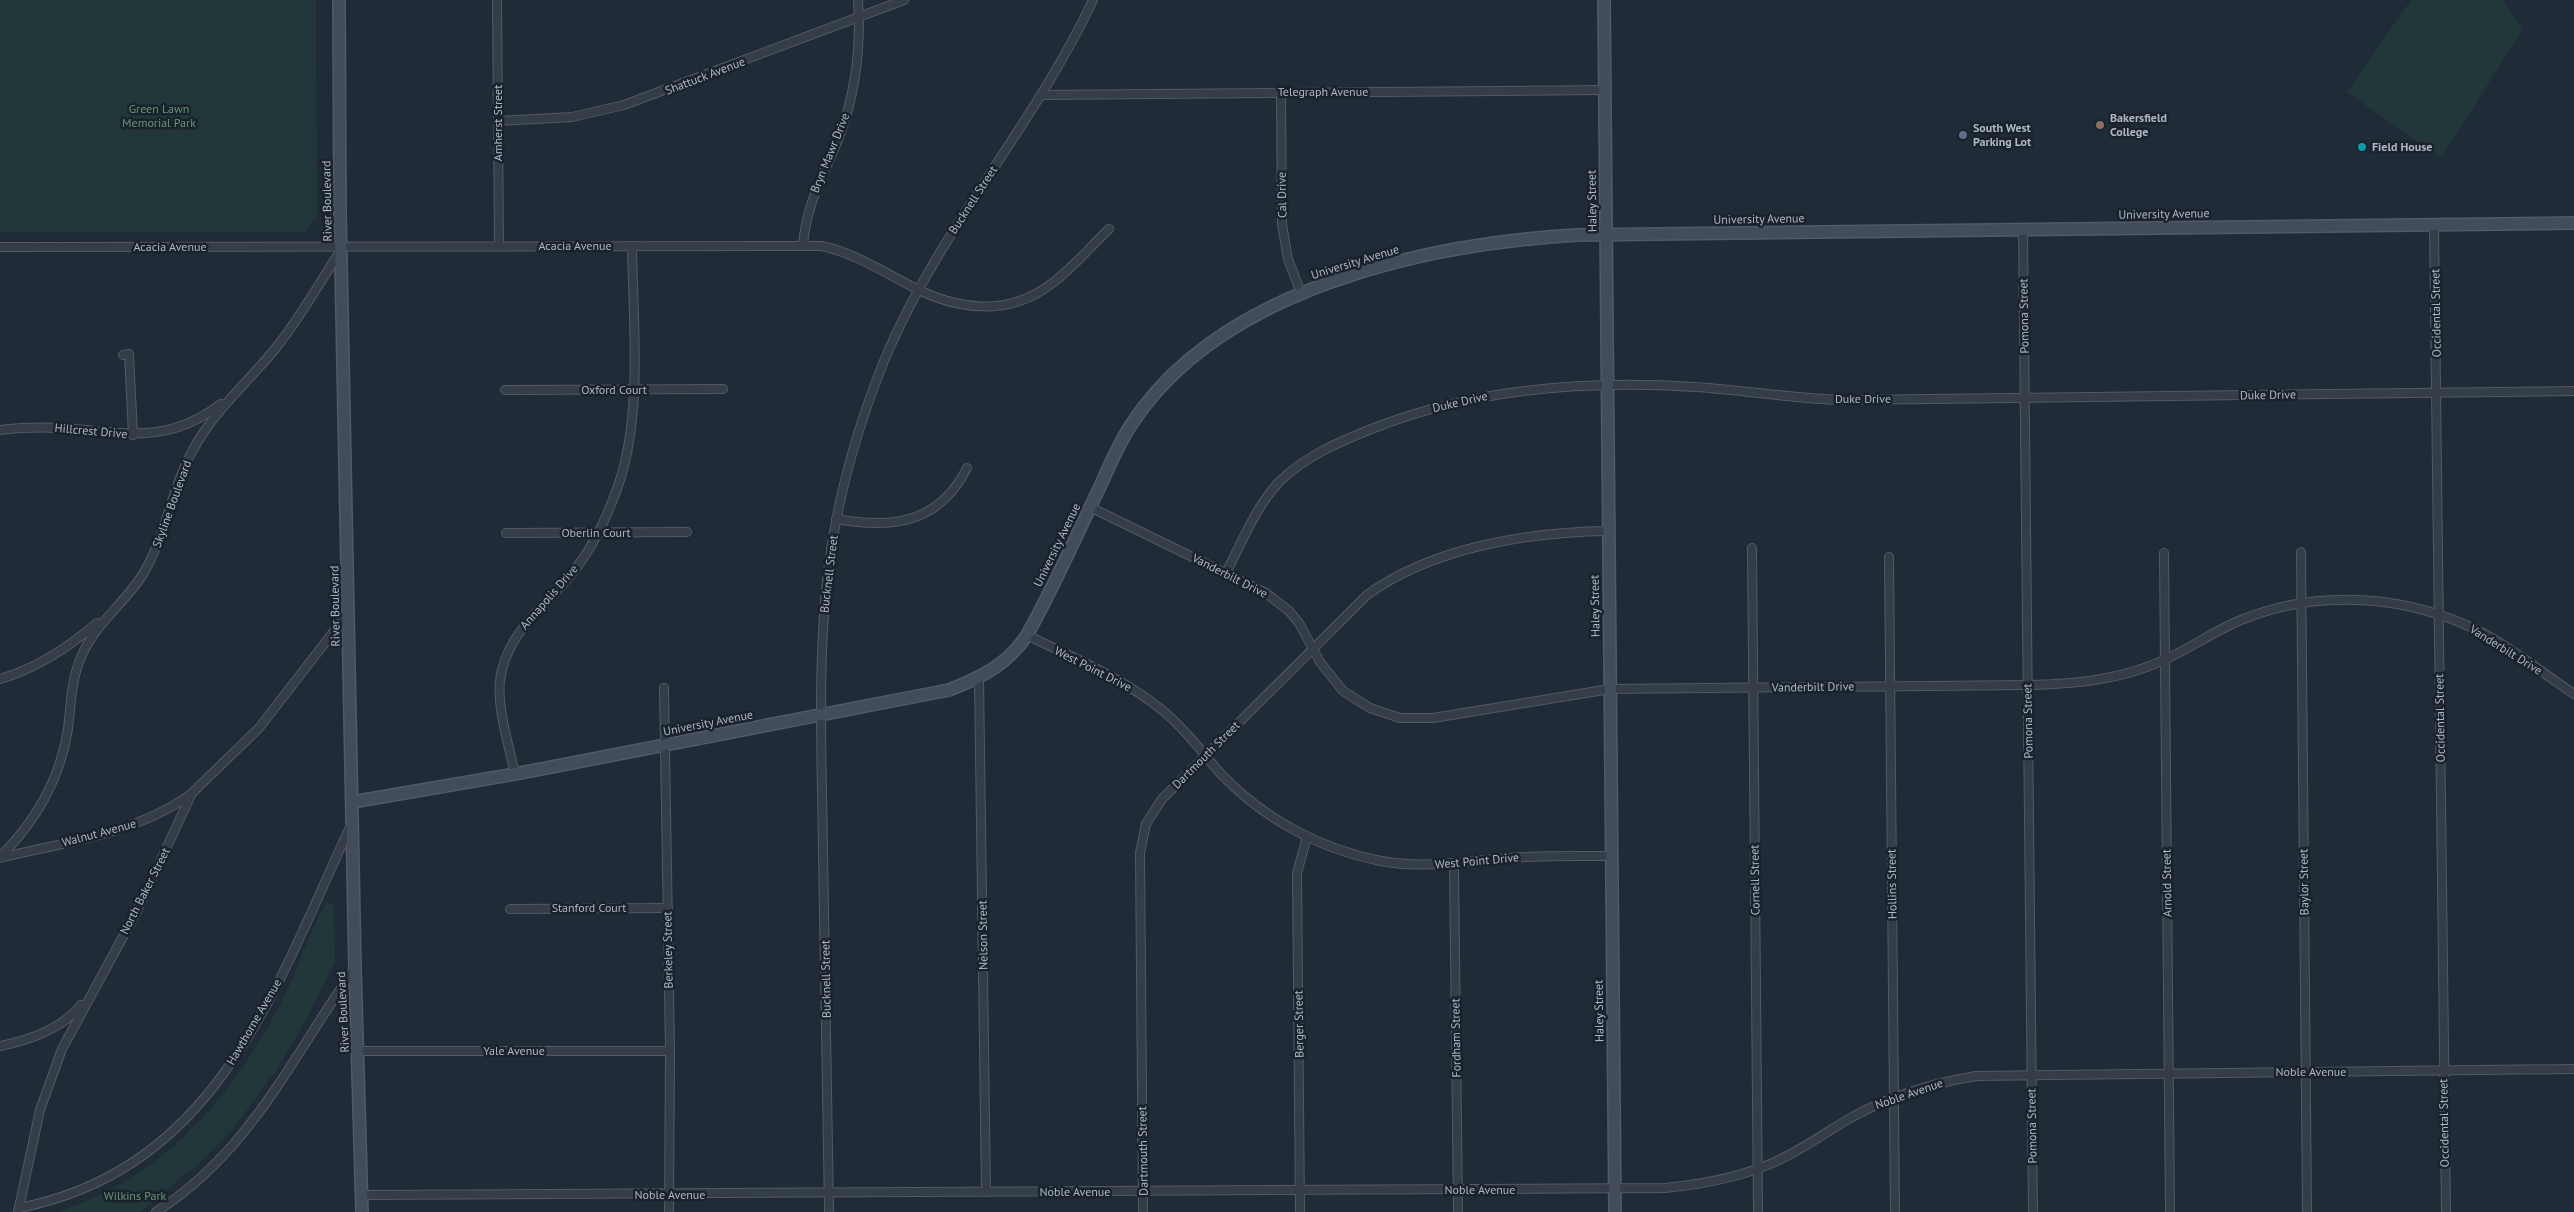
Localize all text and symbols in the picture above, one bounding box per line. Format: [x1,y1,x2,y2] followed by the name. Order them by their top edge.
[663,53,747,98] street label: Shattuck Avenue
[1278,84,1368,99] street label: Telegraph Avenue
[490,85,505,161] street label: Amherst Street
[122,101,196,130] park label: Green Lawn Memorial Park
[2110,110,2167,139] place label: Bakersfield College
[807,111,852,195] street label: Bryn Mawr Drive
[2094,119,2106,131] marker: Bakersfield College
[1973,120,2032,149] place label: South West Parking Lot
[1957,129,1969,141] marker: South West Parking Lot
[2372,139,2432,154] place label: Field House
[2356,141,2368,153] marker: Field House
[318,160,335,242] street label: River Boulevard
[945,163,1000,237] street label: Bucknell Street
[1583,170,1600,232] street label: Haley Street
[1274,172,1289,218] street label: Cal Drive
[2118,205,2210,222] street label: University Avenue
[1713,210,1805,227] street label: University Avenue
[538,238,612,253] street label: Acacia Avenue
[133,239,207,254] street label: Acacia Avenue
[1309,241,1401,282] street label: University Avenue
[2427,269,2444,357] street label: Occidental Street
[2015,278,2032,354] street label: Pomona Street
[581,382,647,397] street label: Oxford Court
[2240,387,2296,402] street label: Duke Drive
[1431,388,1489,415] street label: Duke Drive
[1835,391,1891,406] street label: Duke Drive
[54,420,128,441] street label: Hillcrest Drive
[149,458,194,549] street label: Skyline Boulevard
[1030,500,1083,589] street label: University Avenue
[561,525,631,540] street label: Oberlin Court
[816,534,841,614] street label: Bucknell Street
[1189,550,1270,601] street label: Vanderbilt Drive
[516,561,581,632] street label: Annapolis Drive
[326,565,343,647] street label: River Boulevard
[1586,575,1603,637] street label: Haley Street
[2466,621,2545,678] street label: Vanderbilt Drive
[1052,643,1134,694] street label: West Point Drive
[2431,674,2448,762] street label: Occidental Street
[1770,678,1854,695] street label: Vanderbilt Drive
[2019,683,2036,759] street label: Pomona Street
[662,706,754,739] street label: University Avenue
[1169,718,1243,792] street label: Dartmouth Street
[60,815,138,850] street label: Walnut Avenue
[116,845,173,937] street label: North Baker Street
[1746,845,1763,915] street label: Cornell Street
[1434,849,1520,872] street label: West Point Drive
[1883,849,1900,919] street label: Hollins Street
[2158,849,2175,917] street label: Arnold Street
[2295,849,2312,915] street label: Baylor Street
[552,900,626,915] street label: Stanford Court
[974,900,991,970] street label: Nelson Street
[659,911,676,989] street label: Berkeley Street
[817,940,834,1018] street label: Bucknell Street
[333,971,352,1053] street label: River Boulevard
[223,976,284,1067] street label: Hawthorne Avenue
[1590,980,1607,1042] street label: Haley Street
[1290,990,1307,1058] street label: Berger Street
[1447,998,1464,1078] street label: Fordham Street
[483,1043,545,1058] street label: Yale Avenue
[2276,1064,2346,1079] street label: Noble Avenue
[1873,1075,1945,1112] street label: Noble Avenue
[2435,1079,2452,1167] street label: Occidental Street
[2023,1088,2040,1164] street label: Pomona Street
[1134,1106,1151,1196] street label: Dartmouth Street
[1445,1182,1515,1197] street label: Noble Avenue
[1040,1184,1110,1199] street label: Noble Avenue
[635,1187,705,1202] street label: Noble Avenue
[104,1188,167,1203] park label: Wilkins Park

